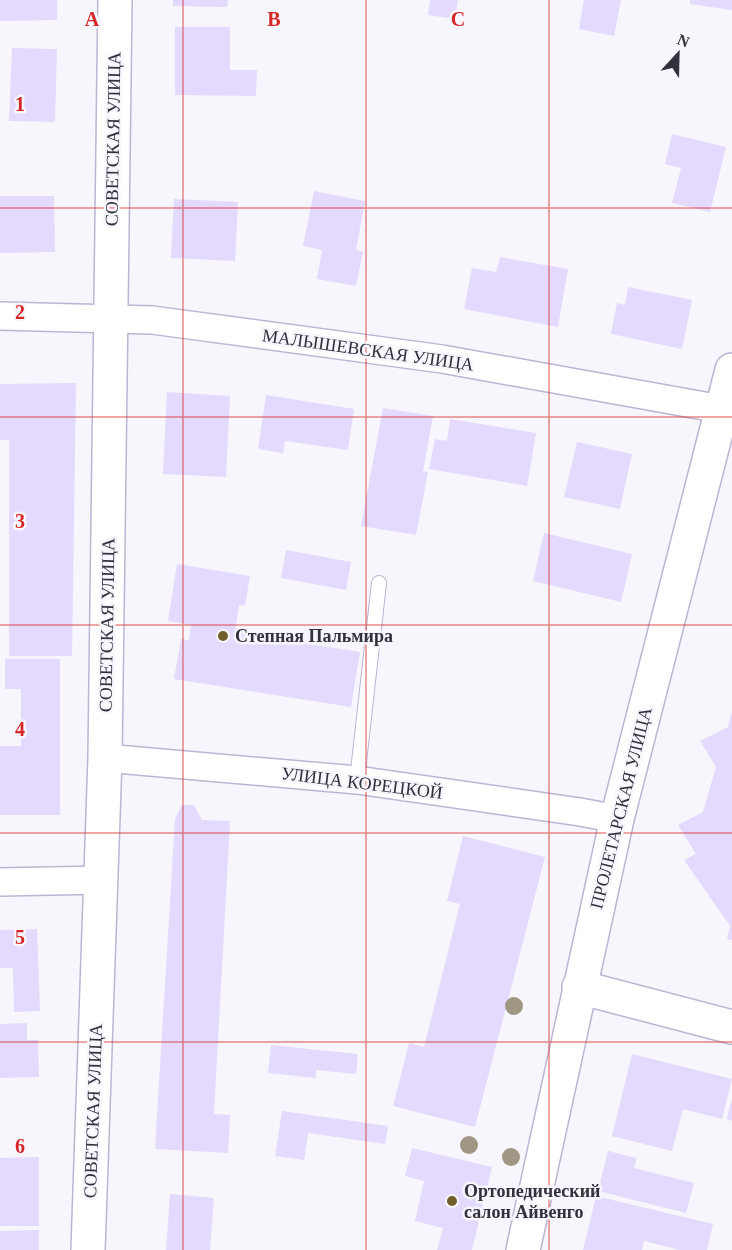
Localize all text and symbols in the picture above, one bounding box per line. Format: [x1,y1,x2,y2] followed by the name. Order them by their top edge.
[85,8,100,30] text: A
[267,8,281,30] text: B
[451,8,465,30] text: C
[648,24,708,84] north arrow
[675,31,692,51] text: N
[101,52,125,226] street label: СОВЕТСКАЯ УЛИЦА
[15,93,25,115] text: 1
[15,301,25,323] text: 2
[261,325,475,375] street label: МАЛЫШЕВСКАЯ УЛИЦА
[15,510,25,532] text: 3
[95,538,119,712] street label: СОВЕТСКАЯ УЛИЦА
[235,626,393,646] place label: Степная Пальмира
[216,629,230,643] marker: Степная Пальмира
[586,705,656,911] street label: ПРОЛЕТАРСКАЯ УЛИЦА
[15,718,25,740] text: 4
[280,763,444,803] street label: УЛИЦА КОРЕЦКОЙ
[15,926,25,948] text: 5
[80,1023,106,1199] street label: СОВЕТСКАЯ УЛИЦА
[15,1135,25,1157] text: 6
[464,1181,600,1222] place label: Ортопедический салон Айвенго
[445,1194,459,1208] marker: Ортопедический салон Айвенго

